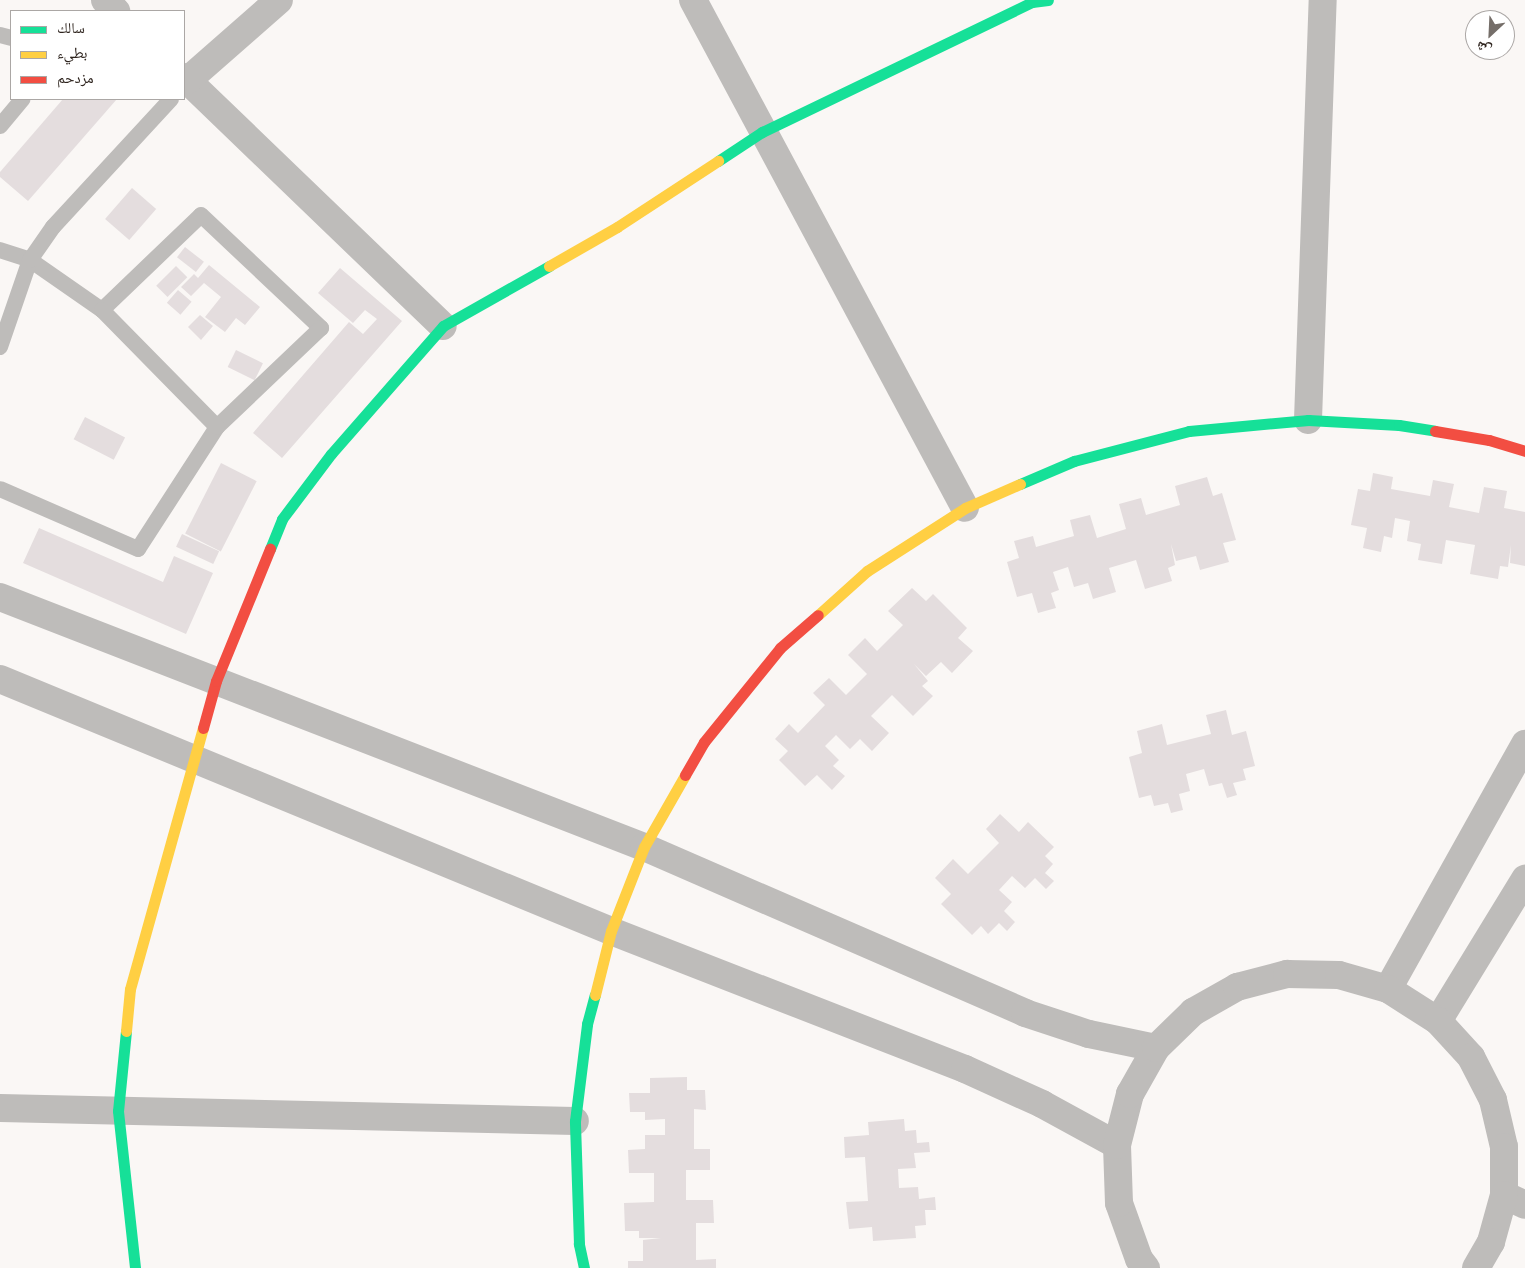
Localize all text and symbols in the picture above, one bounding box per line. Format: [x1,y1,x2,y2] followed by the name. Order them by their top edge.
[10,10,185,100] legend
[1465,10,1515,60] north arrow
[57,19,85,37] text: سالك
[1474,37,1494,59] text: ش
[57,44,87,62] text: بطيء
[57,69,94,87] text: مزدحم

